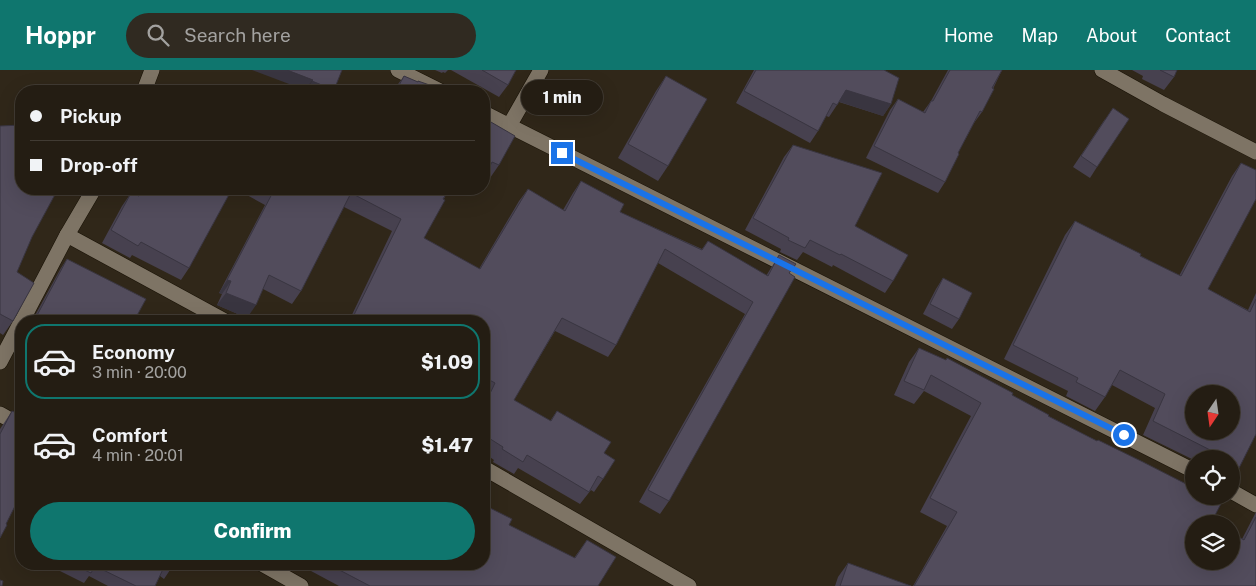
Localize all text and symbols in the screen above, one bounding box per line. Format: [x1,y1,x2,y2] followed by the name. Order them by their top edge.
[126,13,476,58] search box
[25,21,96,49] text: Hoppr
[144,21,172,49] icon: search
[184,24,291,46] text: Search here
[944,25,994,46] text: Home
[1022,25,1058,46] text: Map
[1086,25,1137,46] text: About
[1165,25,1231,46] text: Contact
[521,81,603,116] callout: 1 min
[542,88,582,107] text: 1 min
[60,105,122,127] text: Pickup
[551,142,573,164] route end
[60,154,137,176] text: Drop-off
[32,339,77,384] icon: car
[92,341,175,363] text: Economy
[421,351,473,373] text: $1.09
[92,363,187,382] text: 3 min · 20:00
[1185,385,1240,440] north arrow
[1185,385,1240,570] map controls
[32,422,77,467] icon: car
[92,424,168,446] text: Comfort
[1113,424,1135,446] route start
[421,434,473,456] text: $1.47
[92,446,184,465] text: 4 min · 20:01
[1185,450,1240,505] button: locate
[30,502,475,560] button: Confirm
[1185,515,1240,570] button: layers

